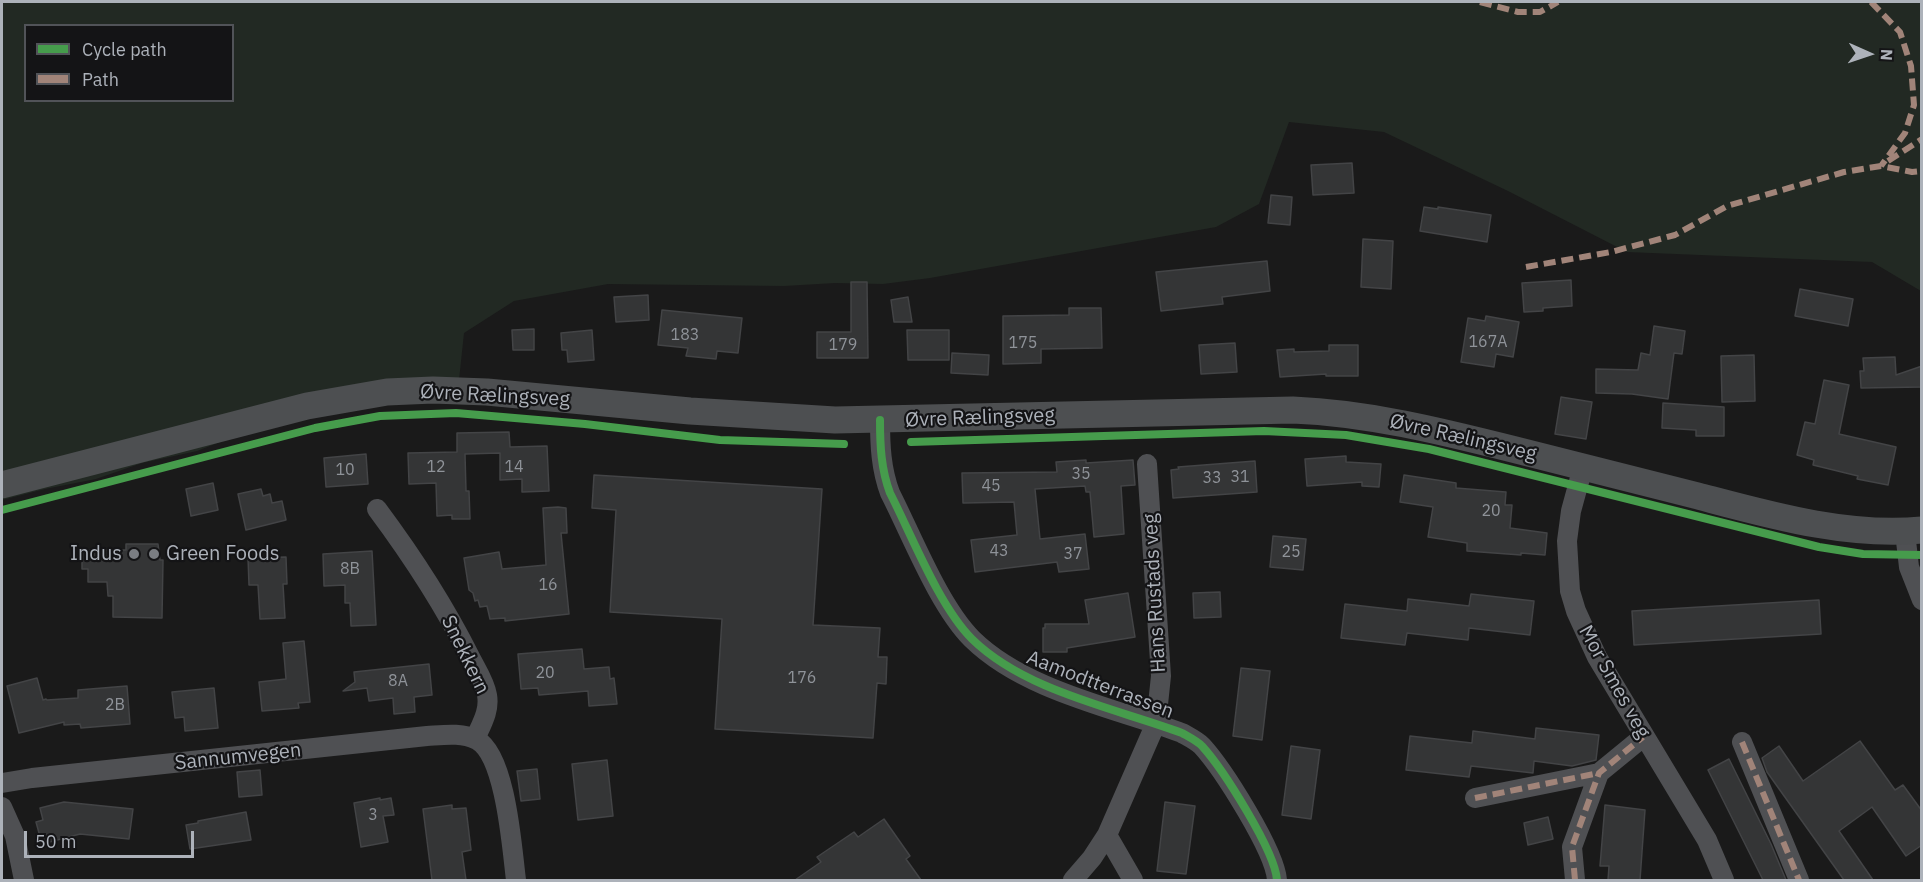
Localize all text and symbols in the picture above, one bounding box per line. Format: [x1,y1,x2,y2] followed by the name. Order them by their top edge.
[24,24,234,102] legend
[1839,24,1899,84] north arrow
[82,38,167,61] text: Cycle path
[1877,49,1897,61] text: N
[82,68,119,91] text: Path
[671,325,699,345] house number: 183
[1468,332,1508,352] house number: 167A
[1009,333,1037,353] house number: 175
[829,335,857,355] house number: 179
[420,380,570,412] street label: Øvre Rælingsveg
[905,403,1055,433] street label: Øvre Rælingsveg
[1387,409,1539,467] street label: Øvre Rælingsveg
[426,457,446,477] house number: 12
[504,457,524,477] house number: 14
[335,460,355,480] house number: 10
[1071,464,1091,484] house number: 35
[1230,467,1250,487] house number: 31
[1202,468,1222,488] house number: 33
[981,476,1001,496] house number: 45
[1481,501,1501,521] house number: 20
[1139,513,1171,673] street label: Hans Rustads veg
[989,541,1009,561] house number: 43
[70,542,122,566] place label: Indus
[166,542,280,566] place label: Green Foods
[1281,542,1301,562] house number: 25
[1063,544,1083,564] house number: 37
[127,547,141,561] marker: Indus
[147,547,161,561] marker: Green Foods
[340,559,360,579] house number: 8B
[538,575,558,595] house number: 16
[436,612,494,698] street label: Snekkern
[1573,621,1655,743] street label: Mor Smes veg
[1023,646,1177,724] street label: Aamodtterrassen
[535,663,555,683] house number: 20
[788,668,816,688] house number: 176
[388,671,408,691] house number: 8A
[105,695,125,715] house number: 2B
[174,738,302,776] street label: Sannumvegen
[368,805,378,825] house number: 3
[27,819,196,857] scale bar
[35,830,77,853] text: 50 m

